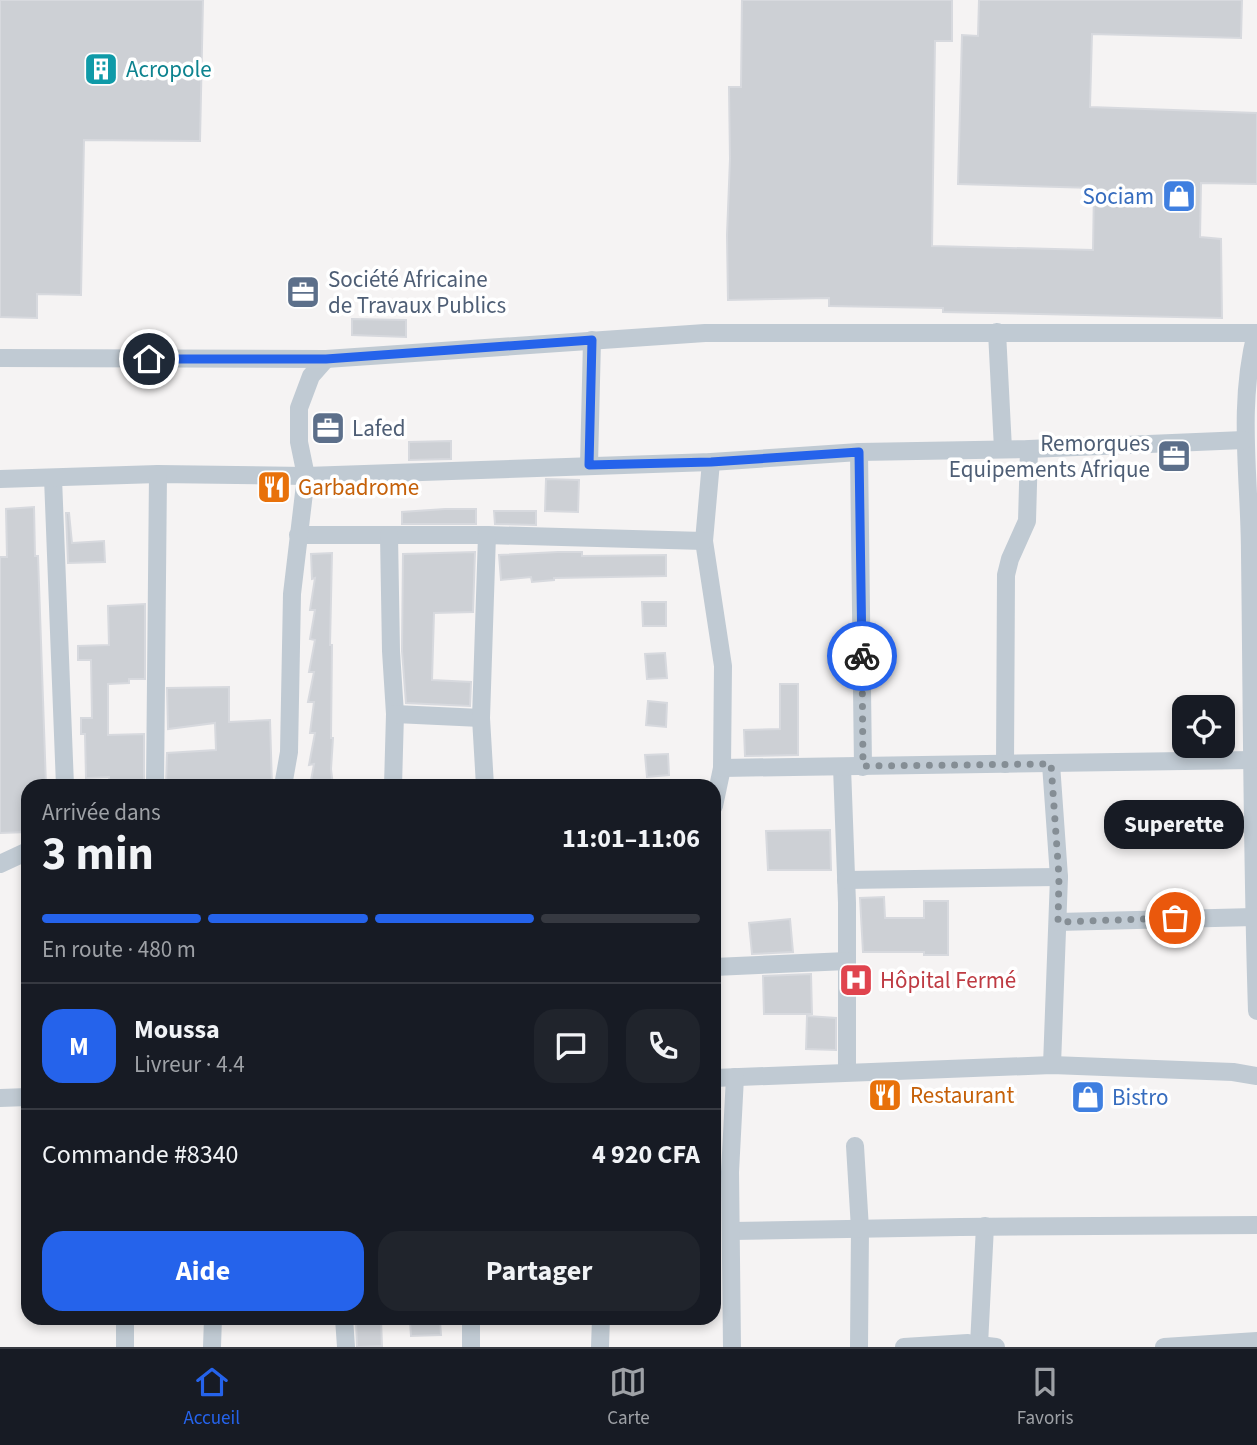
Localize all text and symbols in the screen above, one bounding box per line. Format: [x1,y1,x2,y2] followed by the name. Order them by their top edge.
[82,50,120,88] building icon: Acropole
[126,53,212,86] place label: Acropole
[1160,177,1198,215] shop icon: Sociam
[1082,180,1154,213] place label: Sociam
[328,263,506,322] place label: Société Africaine de Travaux Publics
[284,273,322,311] office icon: Société Africaine de Travaux Publics
[119,329,179,389] pin
[130,340,168,378] icon: home
[309,409,347,447] office icon: Lafed
[352,412,405,445] place label: Lafed
[949,427,1150,486] place label: Remorques Equipements Afrique
[1155,437,1193,475] office icon: Remorques Equipements Afrique
[255,468,293,506] restaurant icon: Garbadrome
[298,471,419,504] place label: Garbadrome
[827,621,897,691] courier
[843,637,881,675] icon: bike
[1172,695,1235,758] map controls
[1172,695,1235,758] button: locate
[42,796,161,829] text: Arrivée dans
[1105,799,1245,848] callout: Superette
[1124,808,1224,841] text: Superette
[562,820,700,857] text: 11:01–11:06
[42,822,154,887] text: 3 min
[1145,888,1205,948] pin
[1156,899,1194,937] icon: bag
[42,933,196,966] text: En route · 480 m
[837,961,875,999] hospital icon: Hôpital Fermé
[880,964,1016,997] place label: Hôpital Fermé
[534,1009,608,1083] button: chat
[626,1009,700,1083] button: phone
[134,1011,220,1048] text: Moussa
[69,1028,89,1065] text: M
[134,1048,245,1081] text: Livreur · 4.4
[866,1076,904,1114] restaurant icon: Restaurant
[1069,1078,1107,1116] shop icon: Bistro
[910,1079,1014,1112] place label: Restaurant
[1112,1081,1168,1114] place label: Bistro
[42,1136,239,1173] text: Commande #8340
[592,1136,700,1173] text: 4 920 CFA
[42,1231,364,1311] button: Aide
[378,1231,700,1311] button: Partager
[184,1363,240,1432] tab: Accueil
[607,1363,650,1432] tab: Carte
[1017,1363,1073,1432] tab: Favoris

